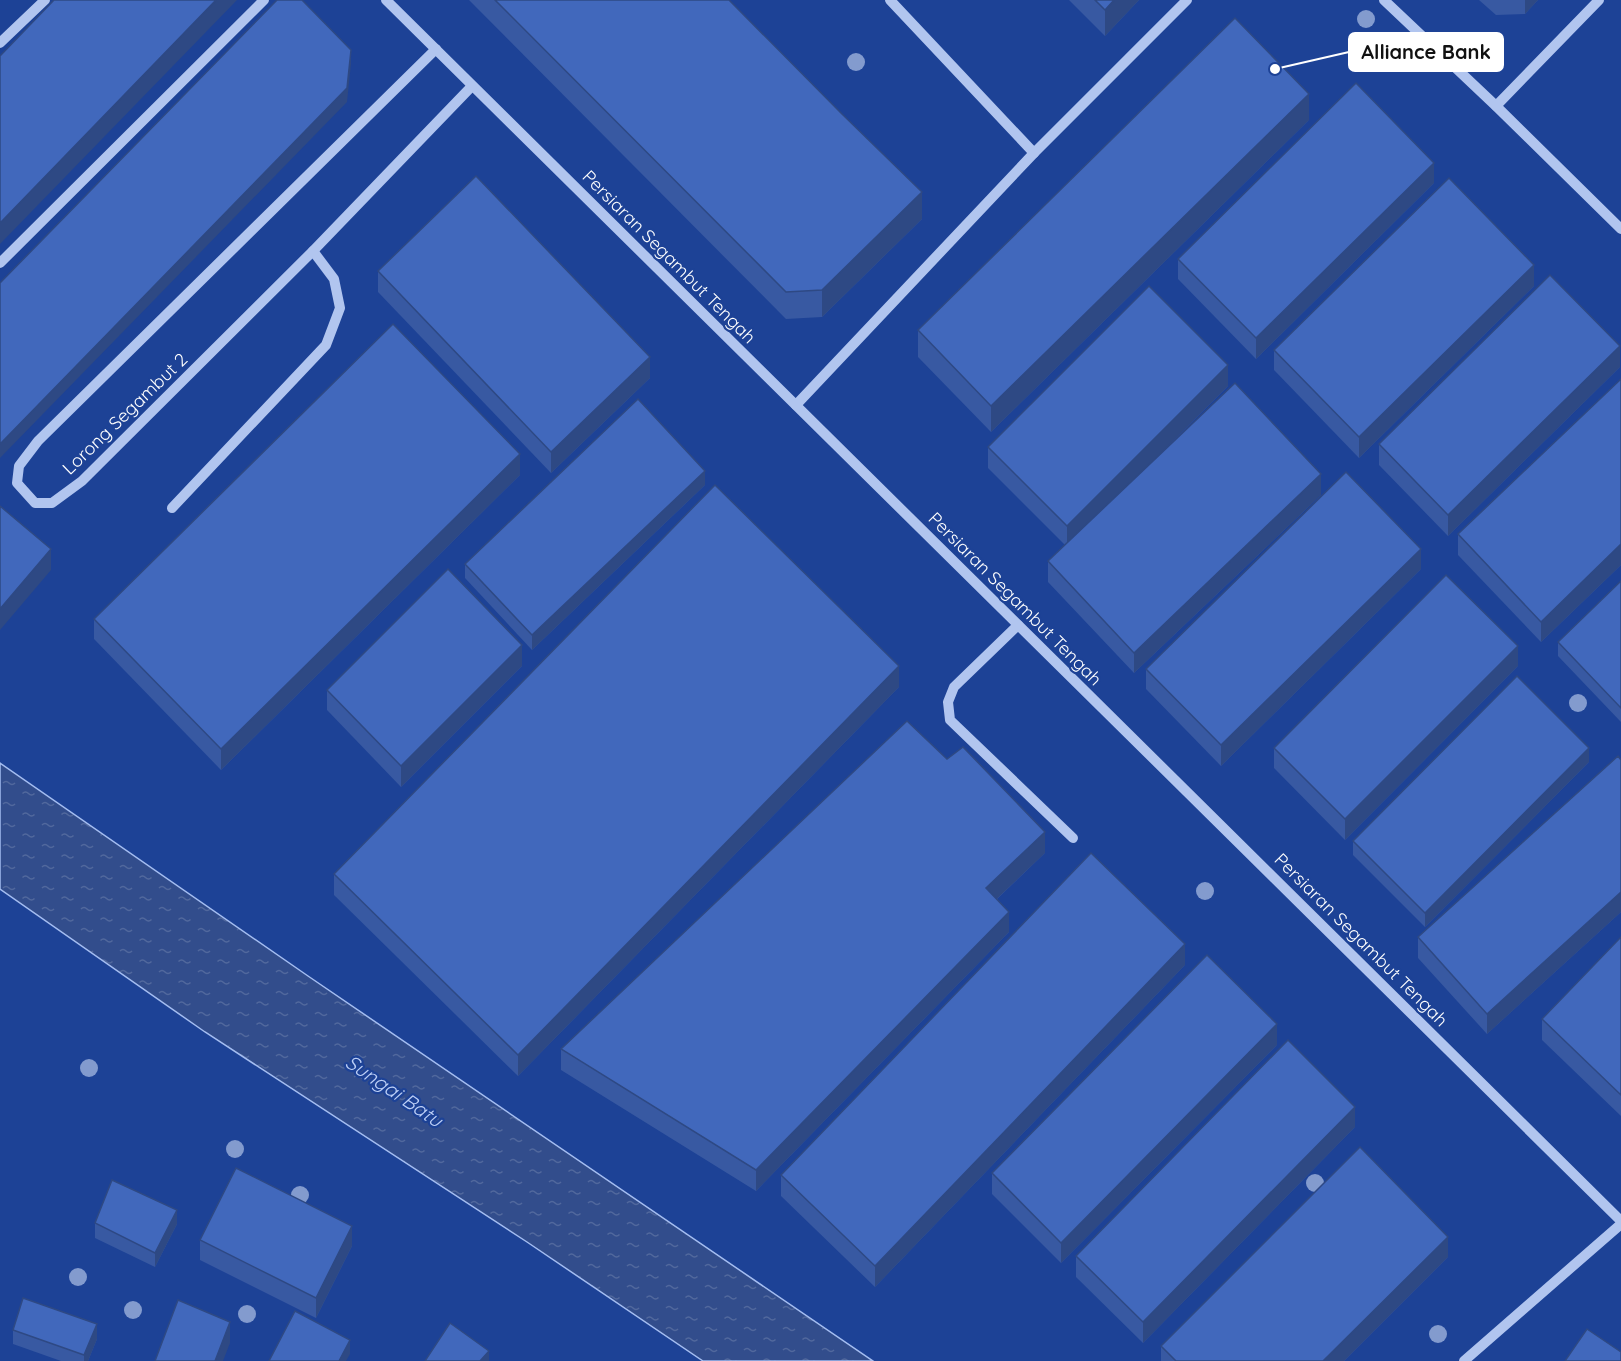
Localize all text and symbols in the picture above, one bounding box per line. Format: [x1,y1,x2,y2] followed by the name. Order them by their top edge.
[1349,33,1503,71] callout: Alliance Bank
[1361,39,1491,64] text: Alliance Bank
[578,165,761,348] street label: Persiaran Segambut Tengah
[57,348,192,479] street label: Lorong Segambut 2
[924,507,1107,690] street label: Persiaran Segambut Tengah
[1270,848,1453,1031] street label: Persiaran Segambut Tengah
[341,1049,449,1133] water label: Sungai Batu

